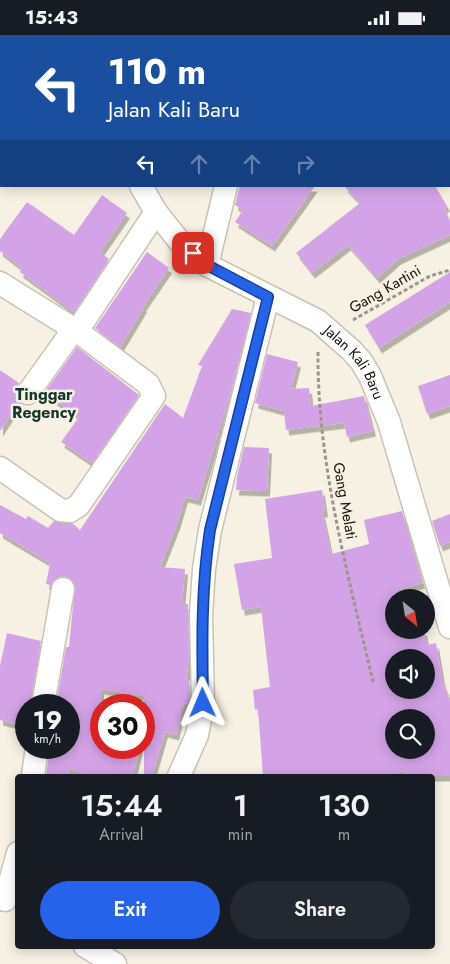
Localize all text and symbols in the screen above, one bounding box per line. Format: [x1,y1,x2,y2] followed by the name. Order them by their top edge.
[25,4,78,31] text: 15:43
[108,47,206,97] text: 110 m
[25,55,90,120] icon: left
[108,93,240,125] text: Jalan Kali Baru
[132,150,160,178] icon: left
[185,150,213,178] icon: ahead
[238,150,266,178] icon: ahead
[291,150,319,178] icon: right
[172,232,214,274] pin
[179,239,207,267] icon: arrive
[345,260,425,318] street label: Gang Kartini
[317,318,390,403] street label: Jalan Kali Baru
[12,383,77,424] district label: Tinggar Regency
[327,461,363,541] street label: Gang Melati
[385,589,435,639] north arrow
[385,589,435,759] map controls
[385,649,435,699] button: sound
[176,676,228,728] position arrow
[90,694,155,759] speed limit sign: 30
[33,702,62,738] text: 19
[385,709,435,759] button: search
[34,730,61,748] text: km/h
[80,784,163,827] text: 15:44
[233,784,248,827] text: 1
[318,784,370,827] text: 130
[99,823,143,846] text: Arrival
[228,823,253,846] text: min
[338,823,350,846] text: m
[40,881,220,939] button: Exit
[230,881,410,939] button: Share

